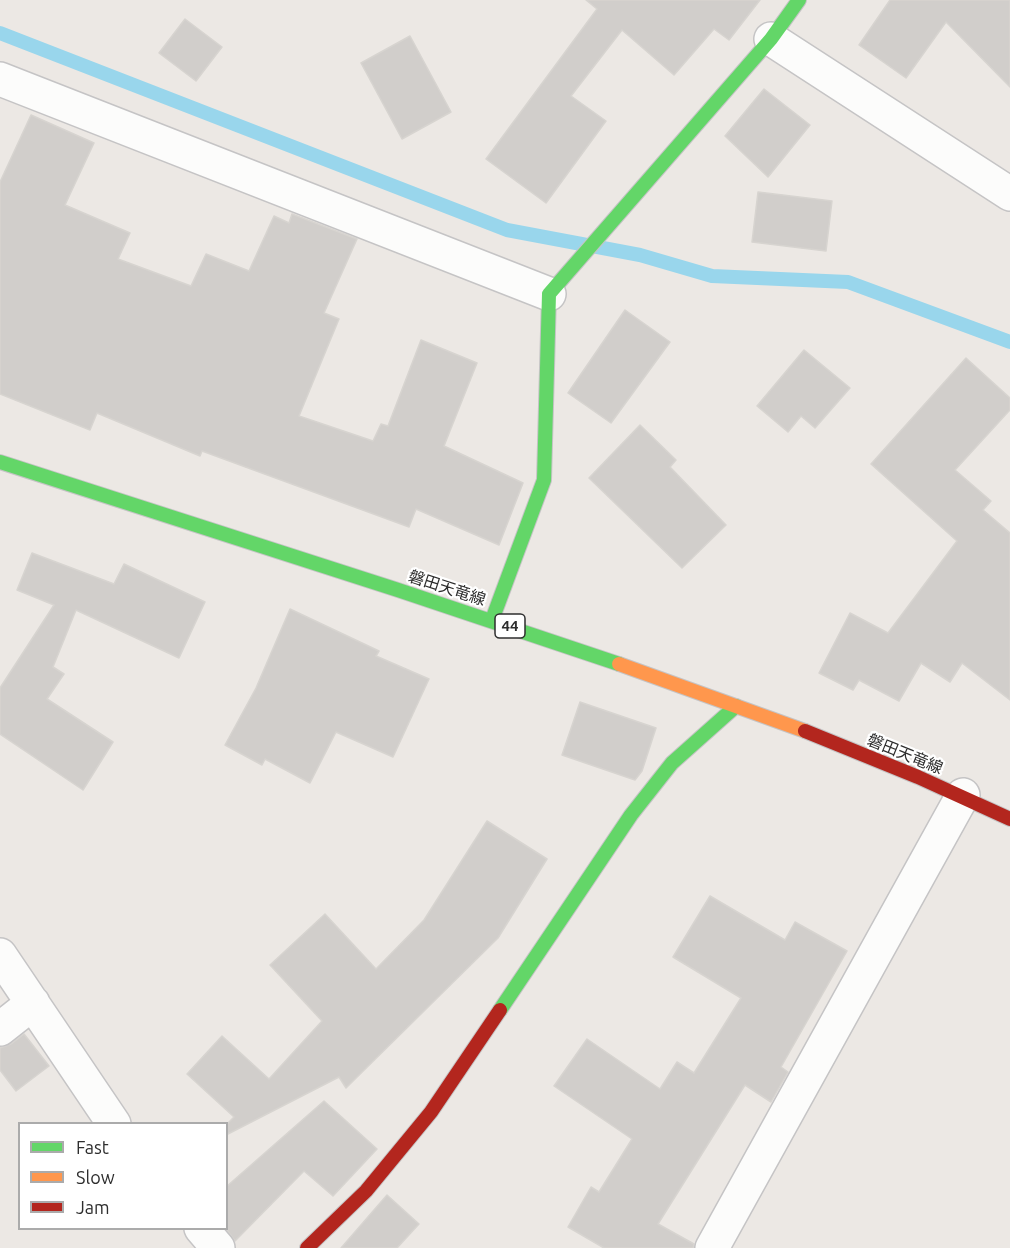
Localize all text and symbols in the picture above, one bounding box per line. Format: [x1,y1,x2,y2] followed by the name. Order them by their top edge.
[406,567,488,609] street label: 磐田天竜線
[495,614,525,638] road number: 44
[864,730,946,778] street label: 磐田天竜線
[18,1122,228,1230] legend
[76,1137,109,1157] text: Fast
[76,1167,115,1187] text: Slow
[76,1197,110,1217] text: Jam

